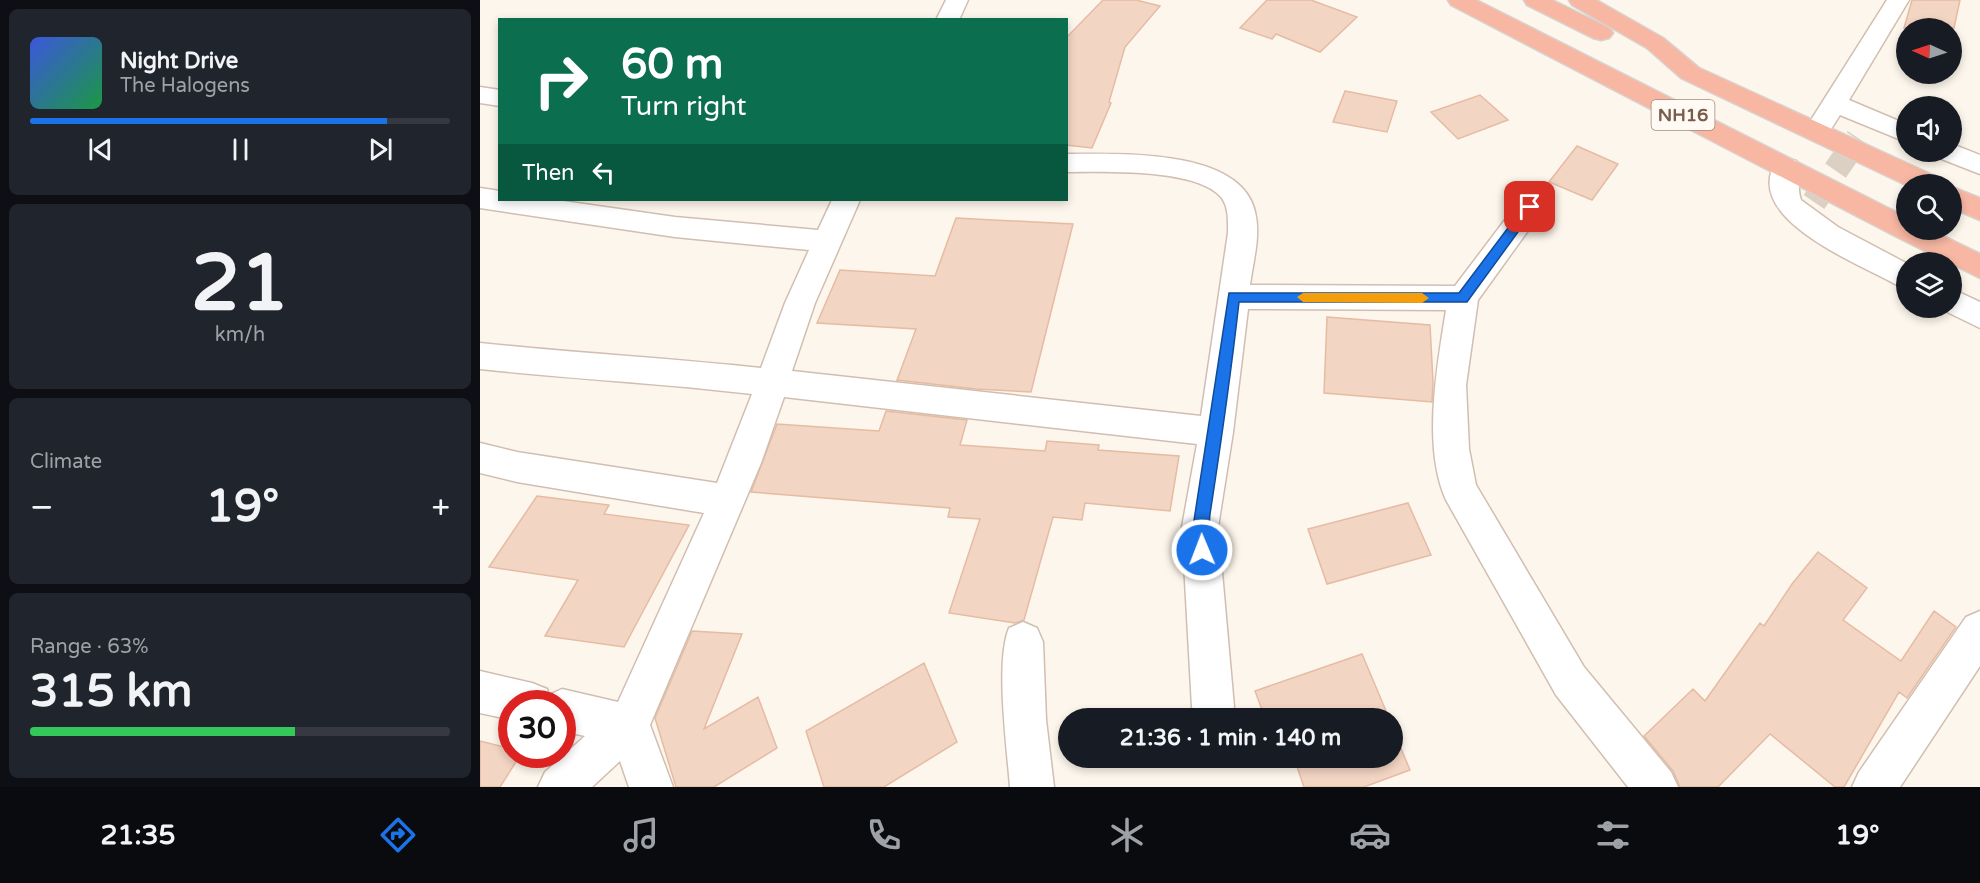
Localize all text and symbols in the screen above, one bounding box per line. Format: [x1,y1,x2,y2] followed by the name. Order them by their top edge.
[1896,18,1962,84] north arrow
[1896,18,1962,318] map controls
[621,39,723,90] text: 60 m
[522,42,600,120] icon: right
[120,48,238,74] text: Night Drive
[120,74,250,98] text: The Halogens
[621,90,747,123] text: Turn right
[1896,96,1962,162] button: sound
[1652,100,1714,130] road number: NH16
[84,133,117,166] icon: previous
[224,133,257,166] icon: pause
[364,133,397,166] icon: next
[587,156,620,189] icon: left
[522,160,575,186] text: Then
[1896,174,1962,240] button: search
[1504,181,1555,232] pin
[1513,190,1546,223] icon: arrive
[191,237,289,331] text: 21
[1896,252,1962,318] button: layers
[215,323,265,347] text: km/h
[30,450,102,474] text: Climate
[206,480,279,534] text: 19°
[30,488,54,527] text: −
[431,488,450,527] text: +
[1170,518,1234,582] position arrow
[30,635,149,659] text: Range · 63%
[30,665,192,719] text: 315 km
[498,690,576,768] speed limit sign: 30
[1120,725,1341,751] text: 21:36 · 1 min · 140 m
[377,814,419,856] icon: directions
[620,814,662,856] icon: music
[863,814,905,856] icon: phone
[1106,814,1148,856] icon: climate
[1349,814,1391,856] icon: car
[1592,814,1634,856] icon: filters
[101,819,175,852] text: 21:35
[1835,819,1879,852] text: 19°

